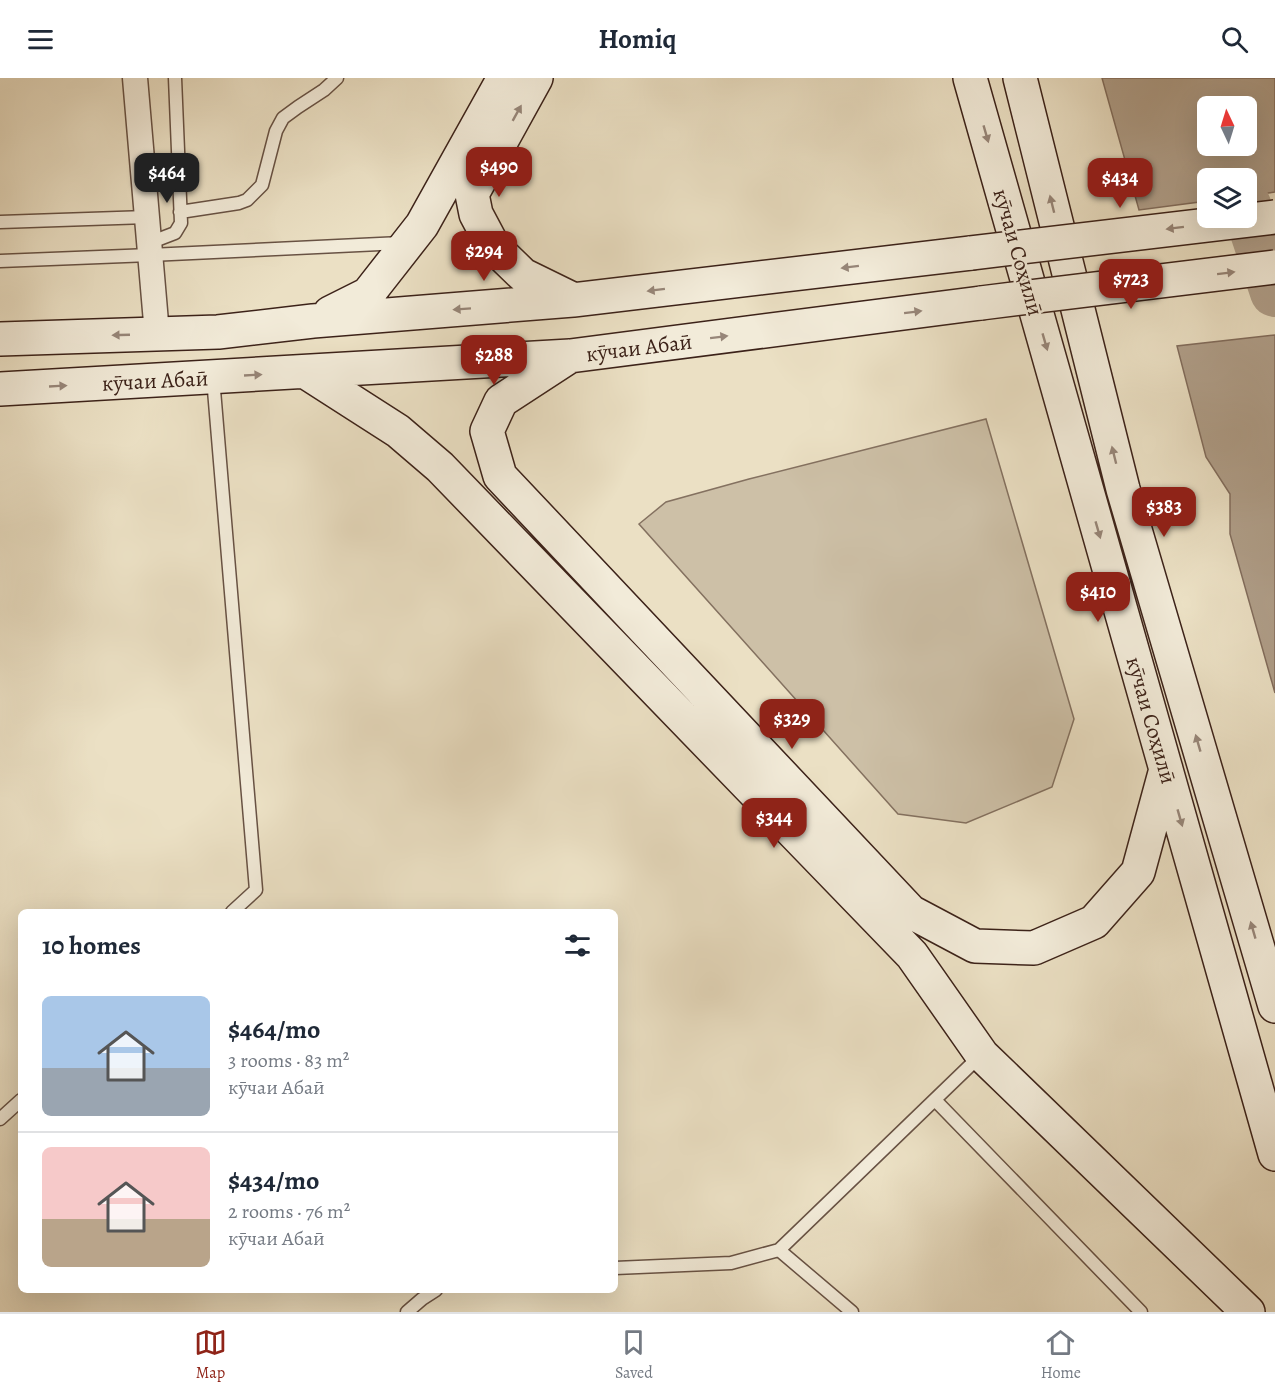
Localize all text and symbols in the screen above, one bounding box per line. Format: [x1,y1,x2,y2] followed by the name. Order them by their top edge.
[598,21,677,57] text: Homiq
[24,23,57,56] icon: menu
[1218,23,1251,56] icon: search
[1197,96,1257,156] north arrow
[1197,96,1257,228] map controls
[512,104,522,121] one-way arrow
[982,125,991,143] one-way arrow
[463,147,535,198] pin: $490
[131,153,203,204] pin: $464
[480,153,518,180] text: $490
[1084,158,1156,209] pin: $434
[148,159,186,186] text: $464
[1102,164,1138,191] text: $434
[1197,168,1257,228] button: layers
[986,185,1050,319] street label: кӯчаи Соҳилӣ
[1046,195,1056,214] one-way arrow
[1166,224,1185,233] one-way arrow
[448,231,520,282] pin: $294
[465,237,503,264] text: $294
[1095,259,1167,310] pin: $723
[840,263,859,272] one-way arrow
[1113,265,1149,292] text: $723
[1217,268,1236,277] one-way arrow
[647,286,666,295] one-way arrow
[453,304,472,314] one-way arrow
[903,307,922,316] one-way arrow
[584,327,694,369] street label: кӯчаи Абаӣ
[112,331,131,340] one-way arrow
[710,332,729,341] one-way arrow
[1041,333,1050,351] one-way arrow
[458,335,530,386] pin: $288
[475,341,513,368] text: $288
[101,363,209,399] street label: кӯчаи Абаӣ
[244,371,263,380] one-way arrow
[49,381,68,391] one-way arrow
[1109,445,1119,464] one-way arrow
[1128,487,1200,538] pin: $383
[1146,493,1182,520] text: $383
[1094,521,1103,539] one-way arrow
[1062,572,1134,623] pin: $410
[1080,578,1116,605] text: $410
[1119,653,1183,787] street label: кӯчаи Соҳилӣ
[756,699,828,750] pin: $329
[774,705,810,732] text: $329
[1192,734,1202,752] one-way arrow
[738,798,810,849] pin: $344
[756,804,792,831] text: $344
[1176,809,1185,827] one-way arrow
[1248,921,1257,939] one-way arrow
[42,928,141,963] text: 10 homes
[561,929,594,962] icon: filters
[228,1012,320,1047] text: $464/mo
[90,1020,162,1092] icon: home
[228,1047,349,1074] text: 3 rooms · 83 m²
[228,1074,325,1101] text: кӯчаи Абаӣ
[228,1163,320,1198] text: $434/mo
[90,1171,162,1243] icon: home
[228,1198,350,1225] text: 2 rooms · 76 m²
[228,1225,325,1252] text: кӯчаи Абаӣ
[194,1326,227,1384] tab: Map
[615,1326,653,1384] tab: Saved
[1041,1326,1081,1384] tab: Home

